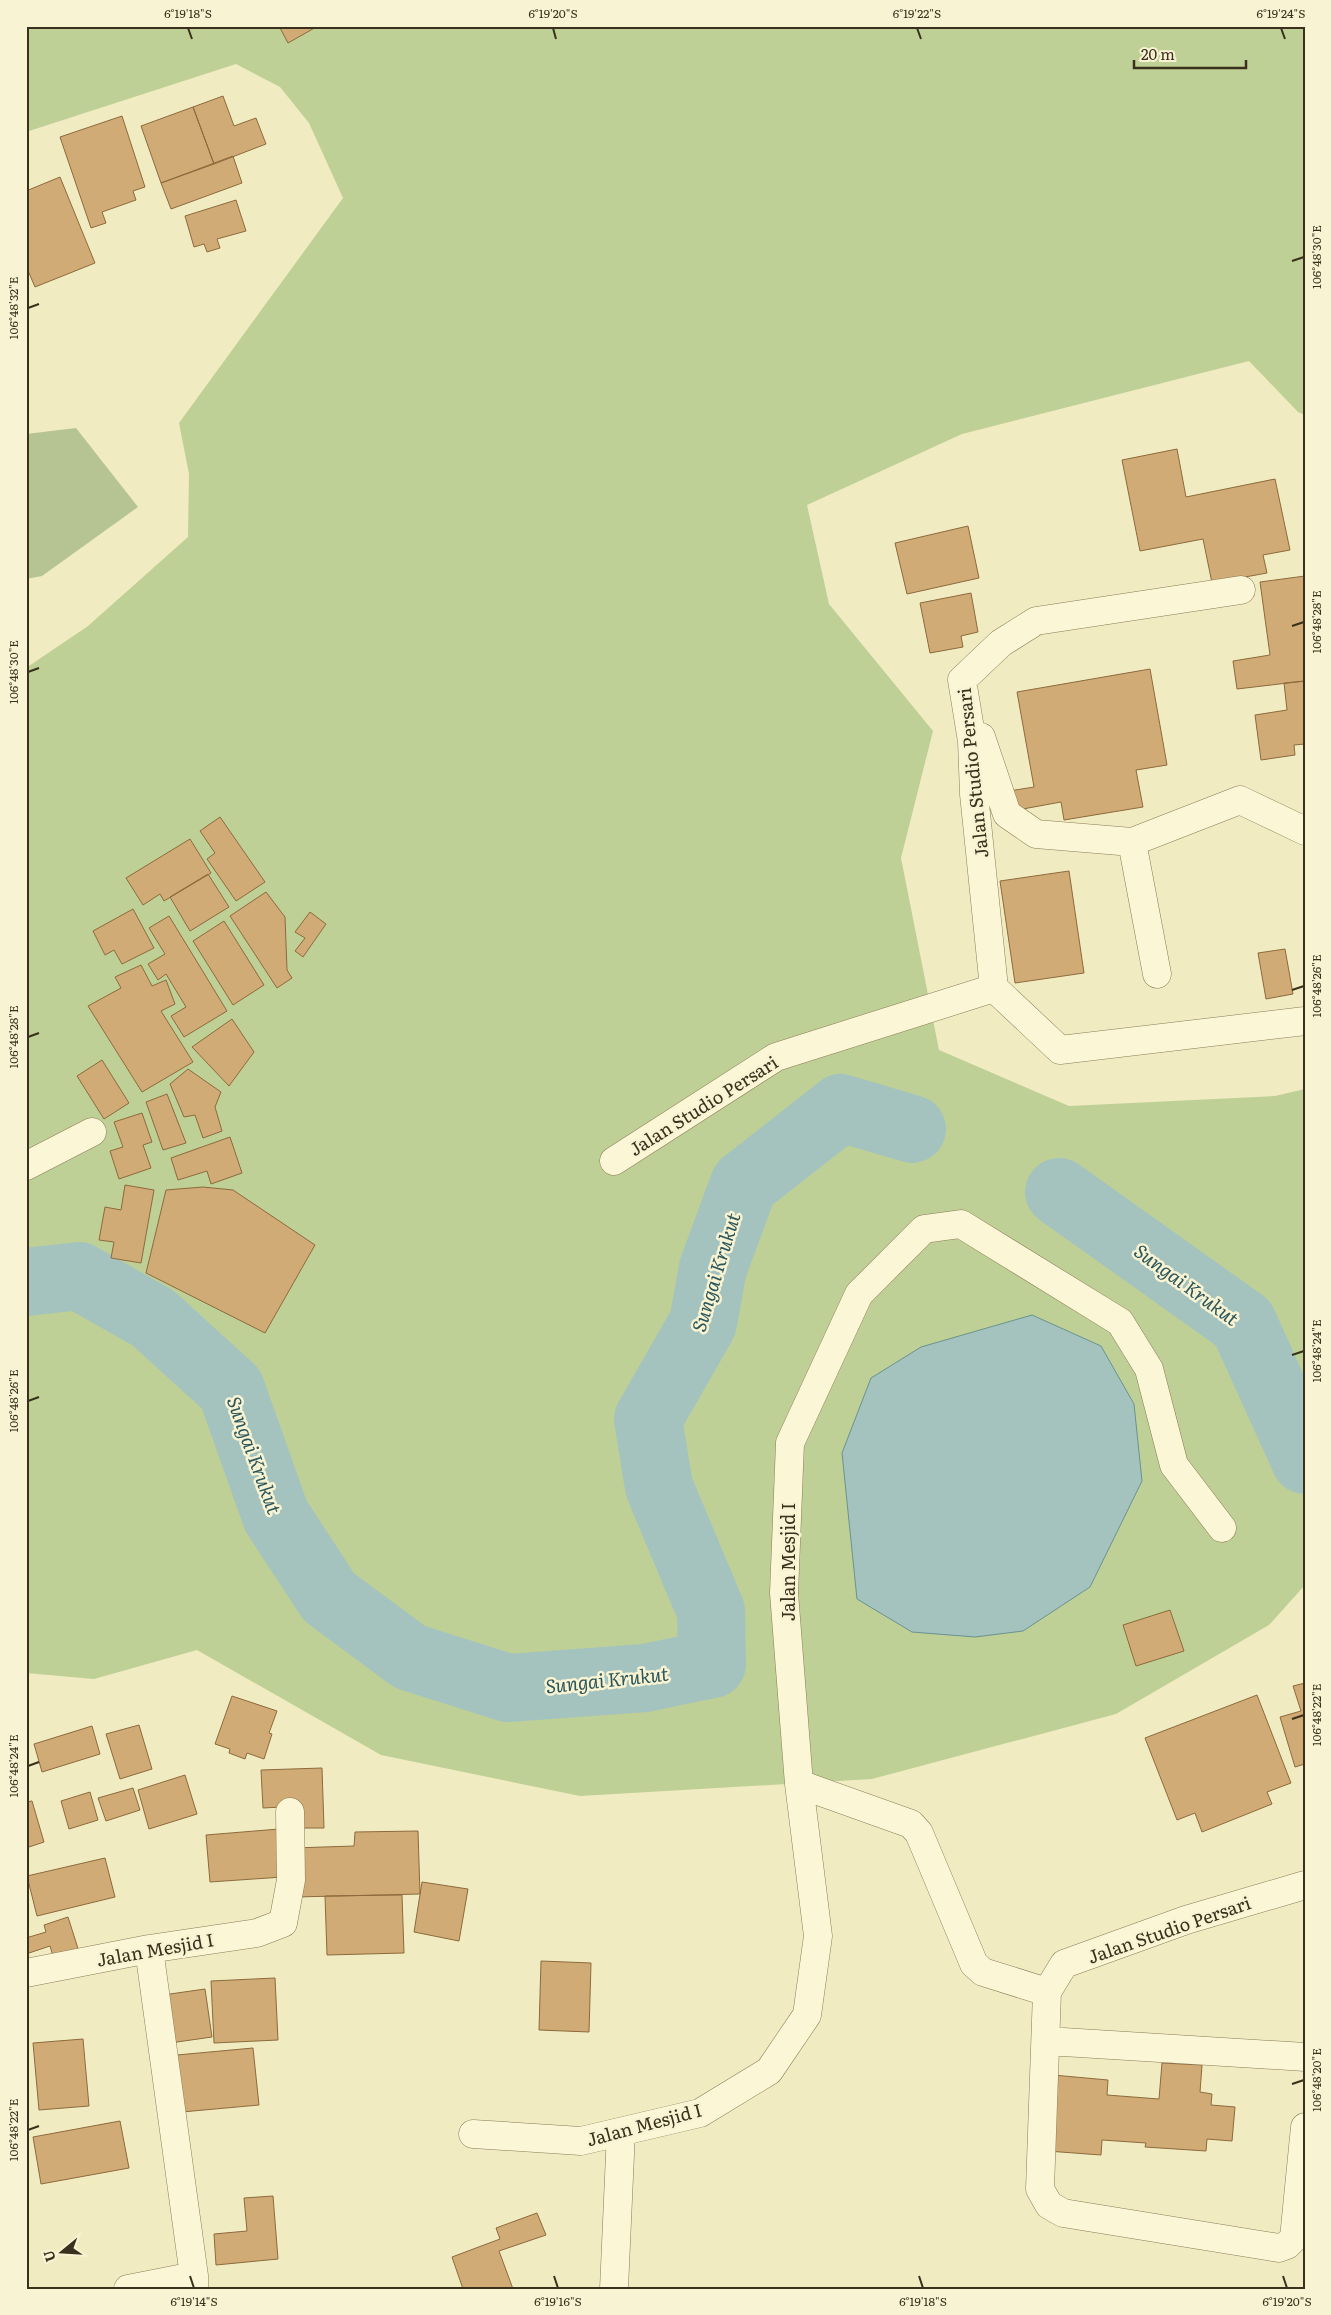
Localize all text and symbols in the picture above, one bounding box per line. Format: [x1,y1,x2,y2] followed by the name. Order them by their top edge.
[164,4,212,22] text: 6°19'18"S
[528,4,578,22] text: 6°19'20"S
[893,4,941,22] text: 6°19'22"S
[1257,4,1305,22] text: 6°19'24"S
[1134,38,1246,70] scale bar
[1141,42,1175,65] text: 20 m
[1307,225,1325,289] text: 106°48'30"E
[4,276,22,339] text: 106°48'32"E
[1307,590,1325,654] text: 106°48'28"E
[4,640,22,704] text: 106°48'30"E
[950,687,994,859] street label: Jalan Studio Persari
[1307,954,1325,1018] text: 106°48'26"E
[4,1005,22,1069] text: 106°48'28"E
[623,1048,783,1162] street label: Jalan Studio Persari
[684,1209,747,1335] water label: Sungai Krukut
[1129,1236,1245,1332] water label: Sungai Krukut
[1307,1319,1325,1383] text: 106°48'24"E
[4,1369,22,1433] text: 106°48'26"E
[221,1392,289,1518] water label: Sungai Krukut
[774,1503,801,1621] street label: Jalan Mesjid I
[544,1659,670,1699] water label: Sungai Krukut
[1307,1683,1325,1746] text: 106°48'22"E
[4,1734,22,1798] text: 106°48'24"E
[1084,1888,1254,1970] street label: Jalan Studio Persari
[94,1925,216,1973] street label: Jalan Mesjid I
[1307,2048,1325,2112] text: 106°48'20"E
[583,2096,705,2152] street label: Jalan Mesjid I
[4,2098,22,2161] text: 106°48'22"E
[38,2228,88,2278] north arrow
[37,2248,60,2265] text: U
[170,2292,218,2310] text: 6°19'14"S
[534,2292,582,2310] text: 6°19'16"S
[899,2292,947,2310] text: 6°19'18"S
[1262,2292,1312,2310] text: 6°19'20"S

